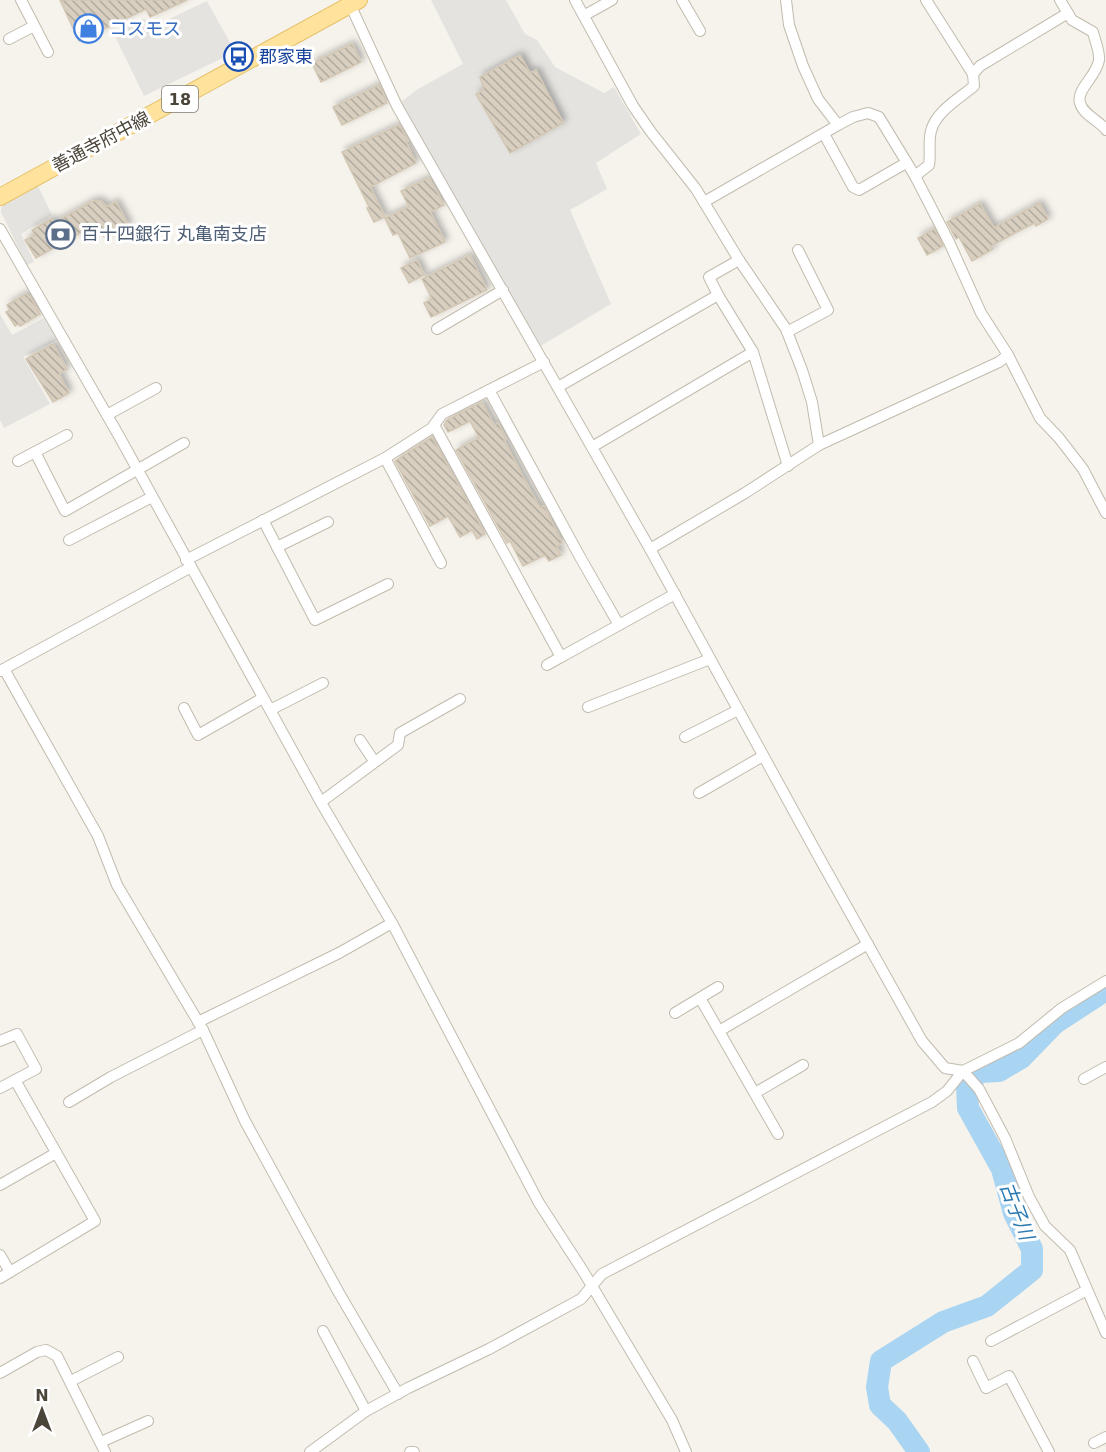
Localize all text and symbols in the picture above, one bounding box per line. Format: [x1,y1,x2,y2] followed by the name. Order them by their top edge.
[72,13,104,45] shop icon: コスモス
[109,18,181,39] place label: コスモス
[222,41,254,73] bus stop icon: 郡家東
[259,46,313,67] place label: 郡家東
[162,86,198,112] road number: 18
[48,107,153,176] street label: 善通寺府中線
[44,218,76,250] bank icon: 百十四銀行 丸亀南支店
[81,223,267,244] place label: 百十四銀行 丸亀南支店
[995,1179,1040,1245] water label: 古子川
[12,1380,72,1440] north arrow
[35,1386,49,1405] text: N

